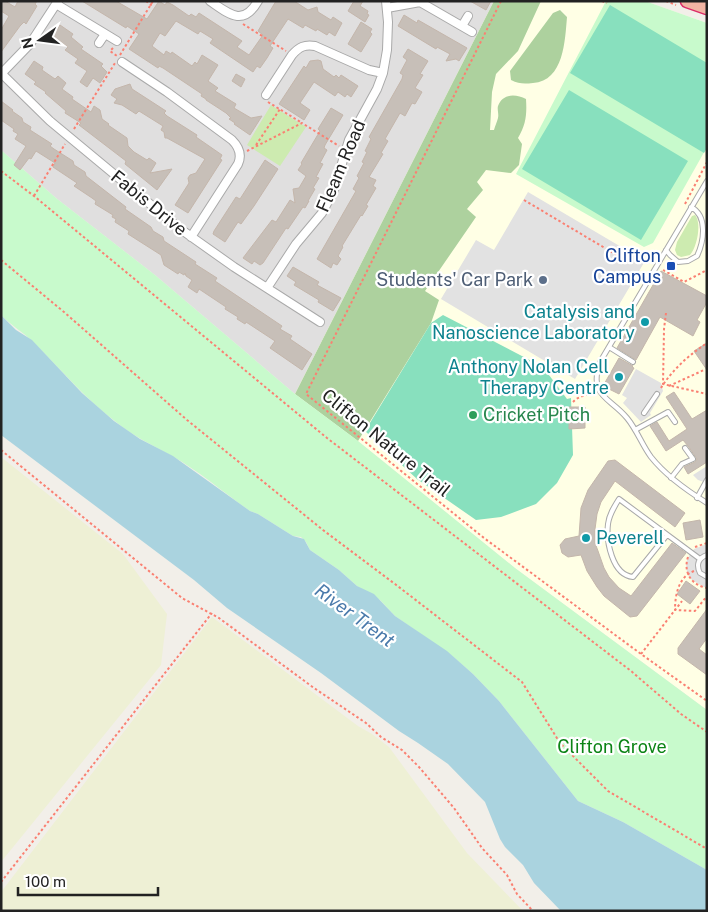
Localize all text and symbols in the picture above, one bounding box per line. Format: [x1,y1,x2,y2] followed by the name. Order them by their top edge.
[15,15,65,65] north arrow
[18,36,36,50] text: N
[312,116,369,215] street label: Fleam Road
[107,165,192,240] street label: Fabis Drive
[593,245,661,287] place label: Clifton Campus
[665,260,677,272] marker: Clifton Campus
[376,269,533,290] place label: Students' Car Park
[537,274,549,286] marker: Students' Car Park
[432,301,635,343] place label: Catalysis and Nanoscience Laboratory
[639,316,651,328] marker: Catalysis and Nanoscience Laboratory
[448,356,609,398] place label: Anthony Nolan Cell Therapy Centre
[613,371,625,383] marker: Anthony Nolan Cell Therapy Centre
[318,384,455,501] street label: Clifton Nature Trail
[483,404,590,425] place label: Cricket Pitch
[467,409,479,421] marker: Cricket Pitch
[596,527,664,548] place label: Peverell
[580,532,592,544] marker: Peverell
[311,579,399,651] water label: River Trent
[557,736,667,757] park label: Clifton Grove
[18,864,158,896] scale bar
[25,873,66,890] text: 100 m

